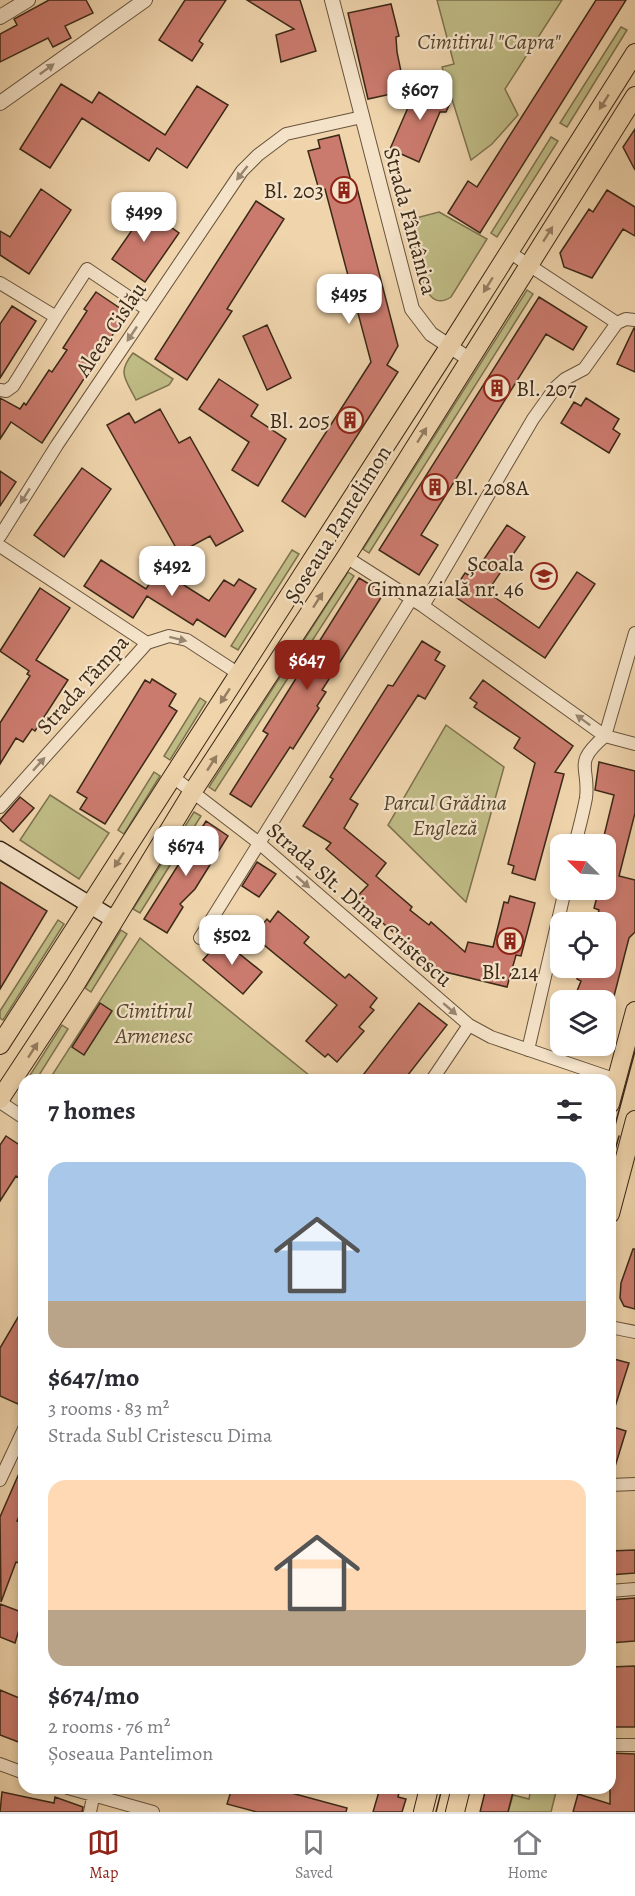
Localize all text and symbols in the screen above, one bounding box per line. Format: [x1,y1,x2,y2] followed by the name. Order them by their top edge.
[417,27,561,57] park label: Cimitirul "Capra"
[39,63,55,75] one-way arrow
[384,70,456,121] pin: $607
[401,76,439,103] text: $607
[598,94,609,110] one-way arrow
[376,144,444,299] street label: Strada Fântânica
[236,165,249,181] one-way arrow
[329,175,359,205] building icon: Bl. 203
[264,176,324,206] place label: Bl. 203
[108,192,180,243] pin: $499
[125,198,163,225] text: $499
[543,226,554,242] one-way arrow
[313,274,385,325] pin: $495
[68,276,154,384] street label: Aleea Cislău
[483,276,494,293] one-way arrow
[331,280,367,307] text: $495
[126,325,138,341] one-way arrow
[482,373,512,403] building icon: Bl. 207
[516,374,577,404] place label: Bl. 207
[335,405,365,435] building icon: Bl. 205
[269,406,330,436] place label: Bl. 205
[416,426,427,443] one-way arrow
[277,440,399,609] street label: Șoseaua Pantelimon
[420,472,450,502] building icon: Bl. 208A
[454,473,530,503] place label: Bl. 208A
[19,488,30,504] one-way arrow
[136,546,208,597] pin: $492
[367,549,525,604] place label: Școala Gimnazială nr. 46
[153,552,191,579] text: $492
[529,561,559,591] school or university icon: Școala Gimnazială nr. 46
[312,592,324,608] one-way arrow
[30,628,136,741] street label: Strada Tâmpa
[169,634,188,644] one-way arrow
[271,640,343,691] pin: $647
[289,646,325,673] text: $647
[219,688,230,705] one-way arrow
[575,714,591,726] one-way arrow
[206,755,217,771] one-way arrow
[32,756,46,771] one-way arrow
[383,788,507,843] park label: Parcul Grădina Engleză
[260,816,459,994] street label: Strada Slt. Dima Cristescu
[150,826,222,877] pin: $674
[168,832,204,859] text: $674
[550,834,616,900] north arrow
[550,834,616,1056] map controls
[113,852,125,868] one-way arrow
[295,875,310,888] one-way arrow
[550,912,616,978] button: locate
[196,915,268,966] pin: $502
[213,921,251,948] text: $502
[495,926,525,956] building icon: Bl. 214
[481,957,539,987] place label: Bl. 214
[550,990,616,1056] button: layers
[114,996,193,1051] park label: Cimitirul Armenesc
[442,1002,457,1015] one-way arrow
[27,1042,38,1058] one-way arrow
[48,1093,136,1128] text: 7 homes
[553,1094,586,1127] icon: filters
[263,1201,371,1309] icon: home
[48,1360,139,1395] text: $647/mo
[48,1395,169,1422] text: 3 rooms · 83 m²
[48,1422,272,1449] text: Strada Subl Cristescu Dima
[263,1519,371,1627] icon: home
[48,1678,139,1713] text: $674/mo
[48,1713,170,1740] text: 2 rooms · 76 m²
[48,1740,213,1767] text: Șoseaua Pantelimon
[87,1826,120,1884] tab: Map
[295,1826,333,1884] tab: Saved
[507,1826,548,1884] tab: Home

